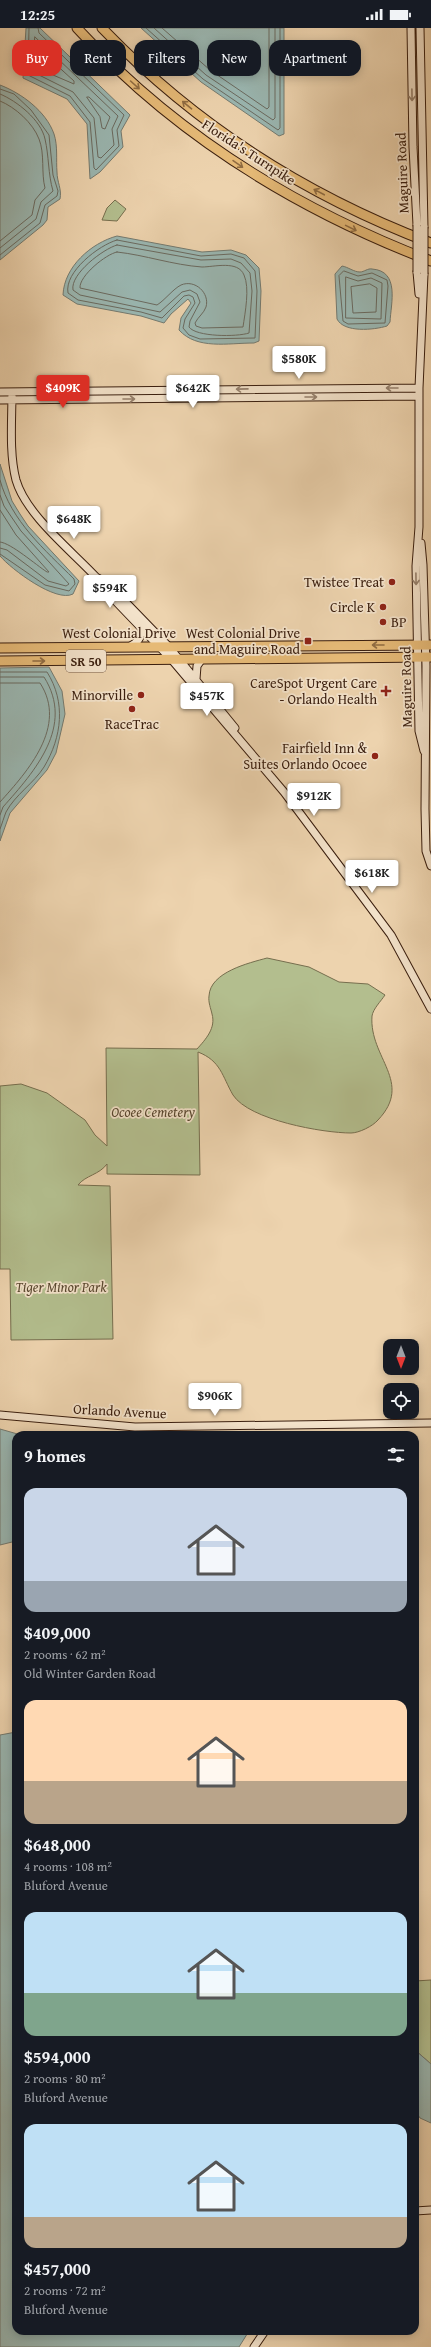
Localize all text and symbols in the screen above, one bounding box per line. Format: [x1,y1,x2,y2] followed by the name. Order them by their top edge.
[20,4,55,25] text: 12:25
[12,40,62,76] chip: Buy
[70,40,126,76] chip: Rent
[134,40,199,76] chip: Filters
[207,40,261,76] chip: New
[269,40,361,76] chip: Apartment
[130,80,140,89] one-way arrow
[408,88,416,101] one-way arrow
[182,101,193,110] one-way arrow
[198,114,300,190] street label: Florida's Turnpike
[391,132,413,214] street label: Maguire Road
[232,160,243,168] one-way arrow
[313,188,325,196] one-way arrow
[345,225,357,232] one-way arrow
[271,346,327,380] pin: $580K
[281,349,317,368] text: $580K
[35,375,91,409] pin: $409K
[165,375,221,409] pin: $642K
[45,378,81,397] text: $409K
[175,378,211,397] text: $642K
[386,384,399,392] one-way arrow
[236,386,249,393] one-way arrow
[304,393,317,401] one-way arrow
[122,395,135,403] one-way arrow
[46,506,102,540] pin: $648K
[56,509,92,528] text: $648K
[304,572,384,592] place label: Twistee Treat
[412,572,420,585] one-way arrow
[82,575,138,609] pin: $594K
[387,577,397,587] marker: Twistee Treat
[92,578,128,597] text: $594K
[330,597,376,617] place label: Circle K
[378,602,388,612] marker: Circle K
[391,612,406,632] place label: BP
[378,617,388,627] marker: BP
[62,623,177,643] street label: West Colonial Drive
[186,623,301,659] place label: West Colonial Drive and Maguire Road
[303,636,313,646] marker: West Colonial Drive and Maguire Road
[372,641,385,649] one-way arrow
[395,646,417,728] street label: Maguire Road
[66,650,106,672] road number: SR 50
[32,657,45,665] one-way arrow
[250,673,377,709] place label: CareSpot Urgent Care - Orlando Health
[179,683,235,717] pin: $457K
[71,685,133,705] place label: Minorville
[380,685,392,697] marker: CareSpot Urgent Care - Orlando Health
[189,686,225,705] text: $457K
[136,690,146,700] marker: Minorville
[127,704,137,714] marker: RaceTrac
[105,714,159,734] place label: RaceTrac
[243,738,368,774] place label: Fairfield Inn & Suites Orlando Ocoee
[370,751,380,761] marker: Fairfield Inn & Suites Orlando Ocoee
[286,783,342,817] pin: $912K
[296,786,332,805] text: $912K
[344,860,400,894] pin: $618K
[354,863,390,882] text: $618K
[111,1102,195,1122] park label: Ocoee Cemetery
[15,1277,107,1297] park label: Tiger Minor Park
[383,1339,419,1375] north arrow
[383,1339,419,1419] map controls
[187,1383,243,1417] pin: $906K
[383,1383,419,1419] button: locate
[197,1386,233,1405] text: $906K
[73,1399,168,1423] street label: Orlando Avenue
[24,1443,86,1468] text: 9 homes
[385,1444,407,1466] icon: filters
[180,1514,252,1586] icon: home
[24,1620,90,1645] text: $409,000
[24,1645,106,1664] text: 2 rooms · 62 m²
[24,1664,156,1683] text: Old Winter Garden Road
[180,1726,252,1798] icon: home
[24,1832,90,1857] text: $648,000
[24,1857,112,1876] text: 4 rooms · 108 m²
[24,1876,108,1895] text: Bluford Avenue
[180,1938,252,2010] icon: home
[24,2044,90,2069] text: $594,000
[24,2069,106,2088] text: 2 rooms · 80 m²
[24,2088,108,2107] text: Bluford Avenue
[180,2150,252,2222] icon: home
[24,2256,90,2281] text: $457,000
[24,2281,106,2300] text: 2 rooms · 72 m²
[24,2300,108,2319] text: Bluford Avenue

